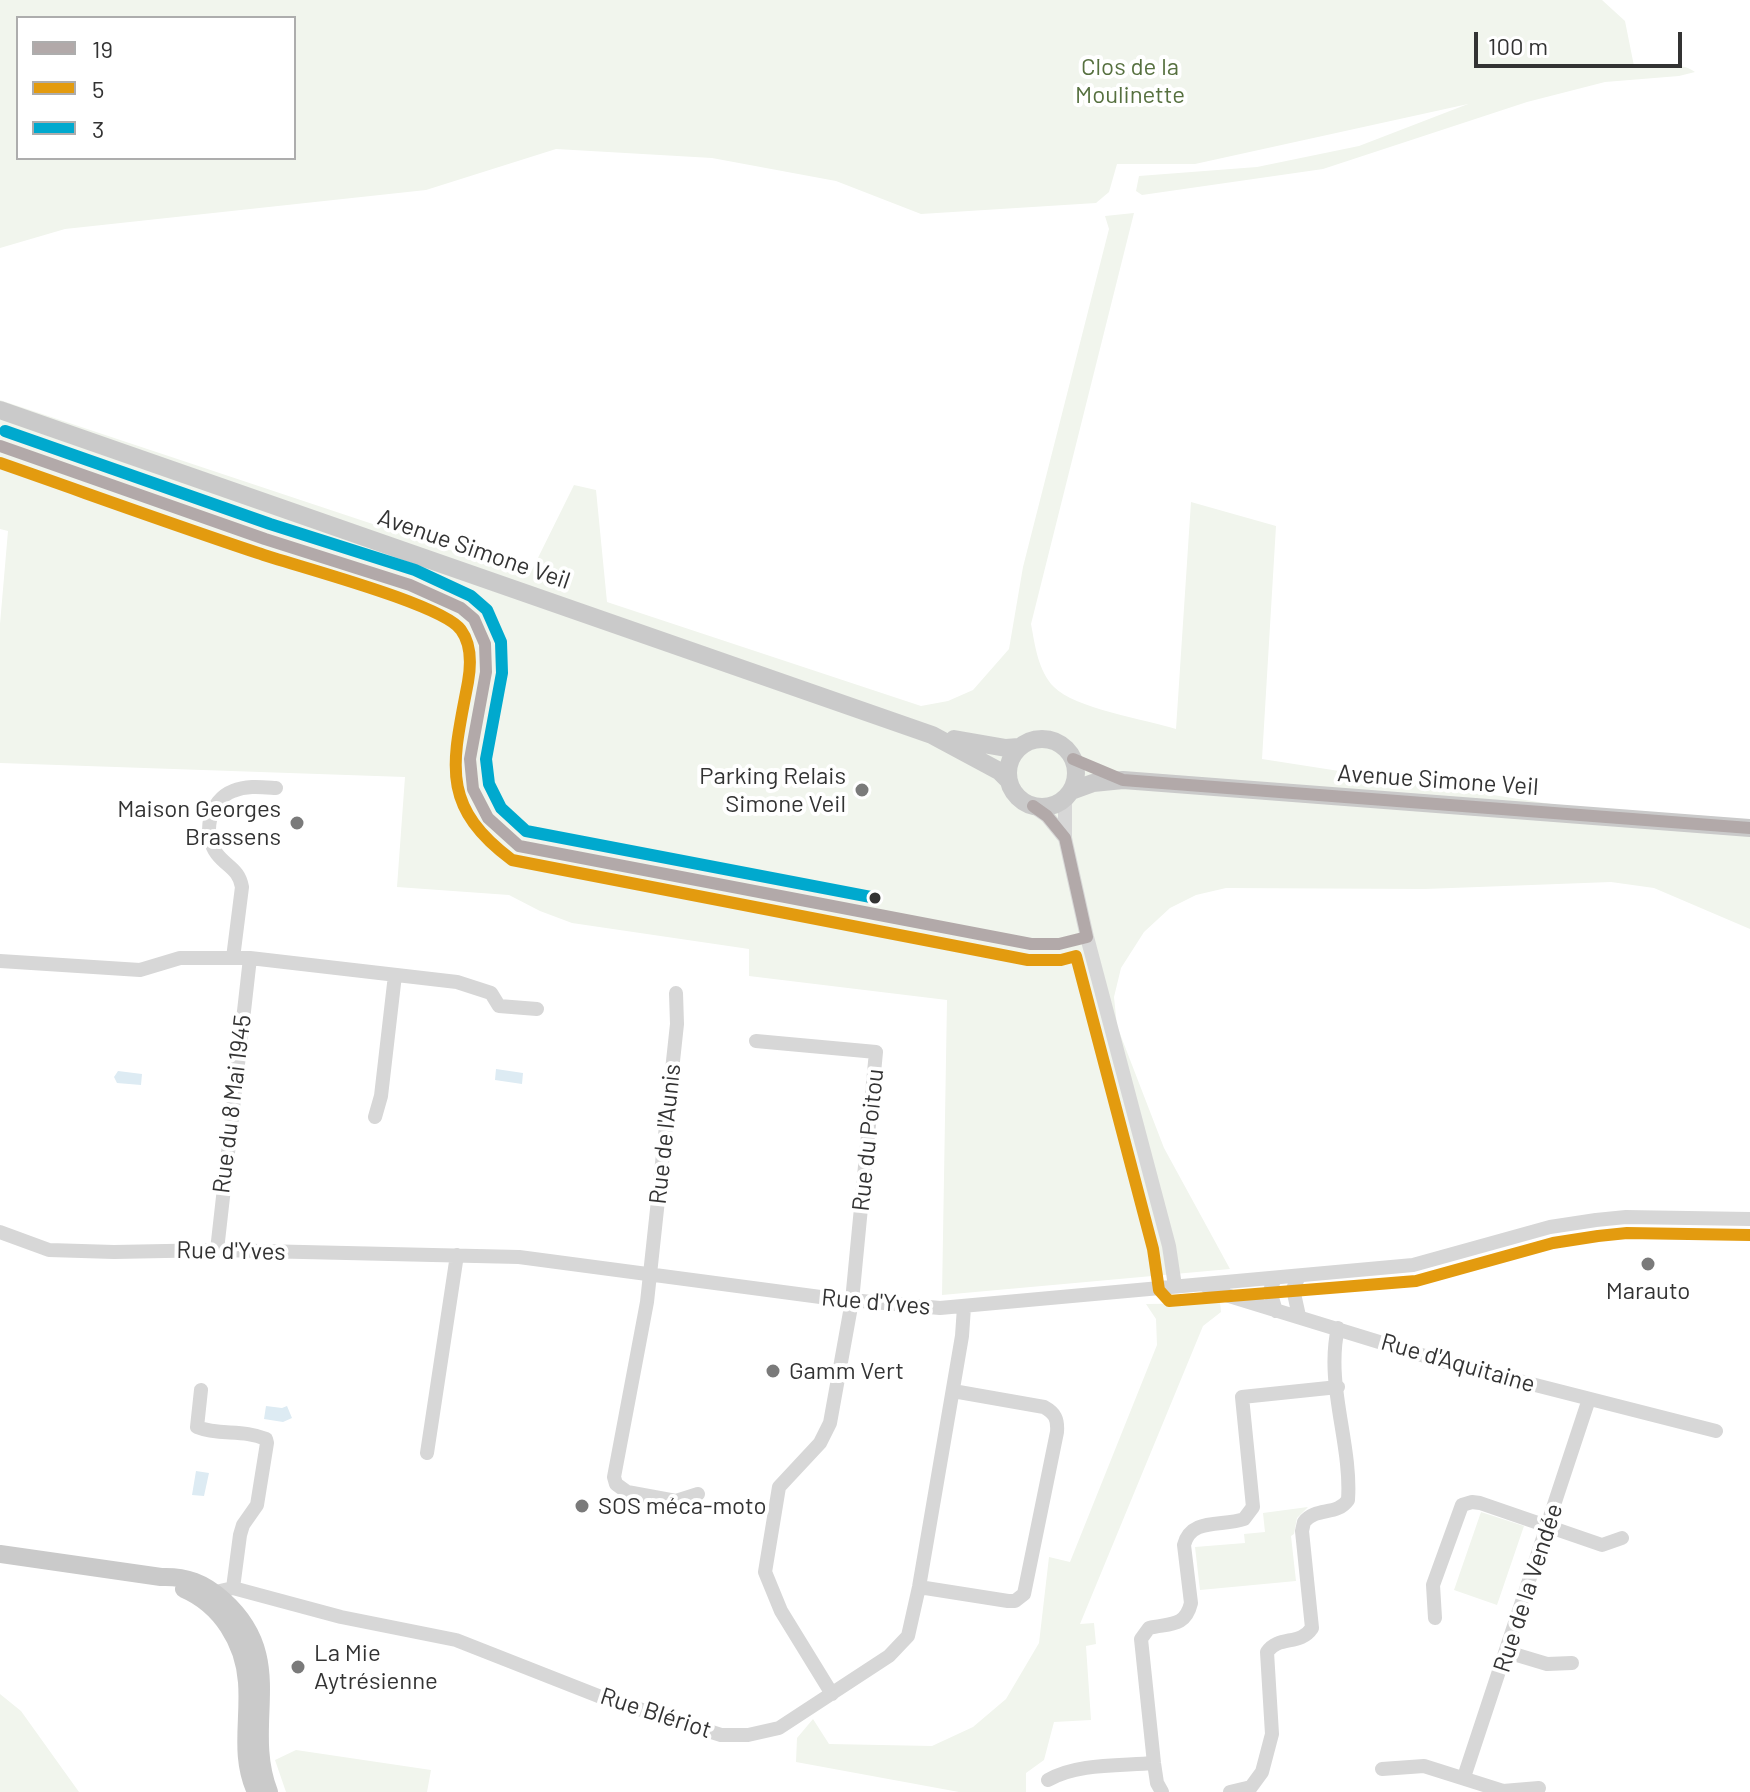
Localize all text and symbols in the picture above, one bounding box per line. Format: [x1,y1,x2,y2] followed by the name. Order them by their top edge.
[16,16,296,160] legend
[1478,16,1686,66] scale bar
[1488,31,1548,60] text: 100 m
[92,34,113,63] text: 19
[1075,53,1185,109] park label: Clos de la Moulinette
[92,74,104,103] text: 5
[92,114,104,143] text: 3
[374,503,574,595] street label: Avenue Simone Veil
[1336,759,1540,801] street label: Avenue Simone Veil
[699,762,846,818] place label: Parking Relais Simone Veil
[853,781,871,799] marker: Parking Relais Simone Veil
[117,795,281,851] place label: Maison Georges Brassens
[288,814,306,832] marker: Maison Georges Brassens
[867,890,883,906] unlabelled marker
[207,1013,257,1195] street label: Rue du 8 Mai 1945
[643,1062,687,1206] street label: Rue de l'Aunis
[846,1067,890,1213] street label: Rue du Poitou
[176,1236,286,1266] street label: Rue d'Yves
[1639,1255,1657,1273] marker: Marauto
[1606,1277,1690,1305] place label: Marauto
[820,1283,932,1321] street label: Rue d'Yves
[1378,1327,1538,1399] street label: Rue d'Aquitaine
[789,1357,904,1385] place label: Gamm Vert
[764,1362,782,1380] marker: Gamm Vert
[598,1492,767,1520] place label: SOS méca-moto
[573,1497,591,1515] marker: SOS méca-moto
[1487,1500,1569,1676] street label: Rue de la Vendée
[314,1639,438,1695] place label: La Mie Aytrésienne
[289,1658,307,1676] marker: La Mie Aytrésienne
[597,1682,715,1744] street label: Rue Blériot

